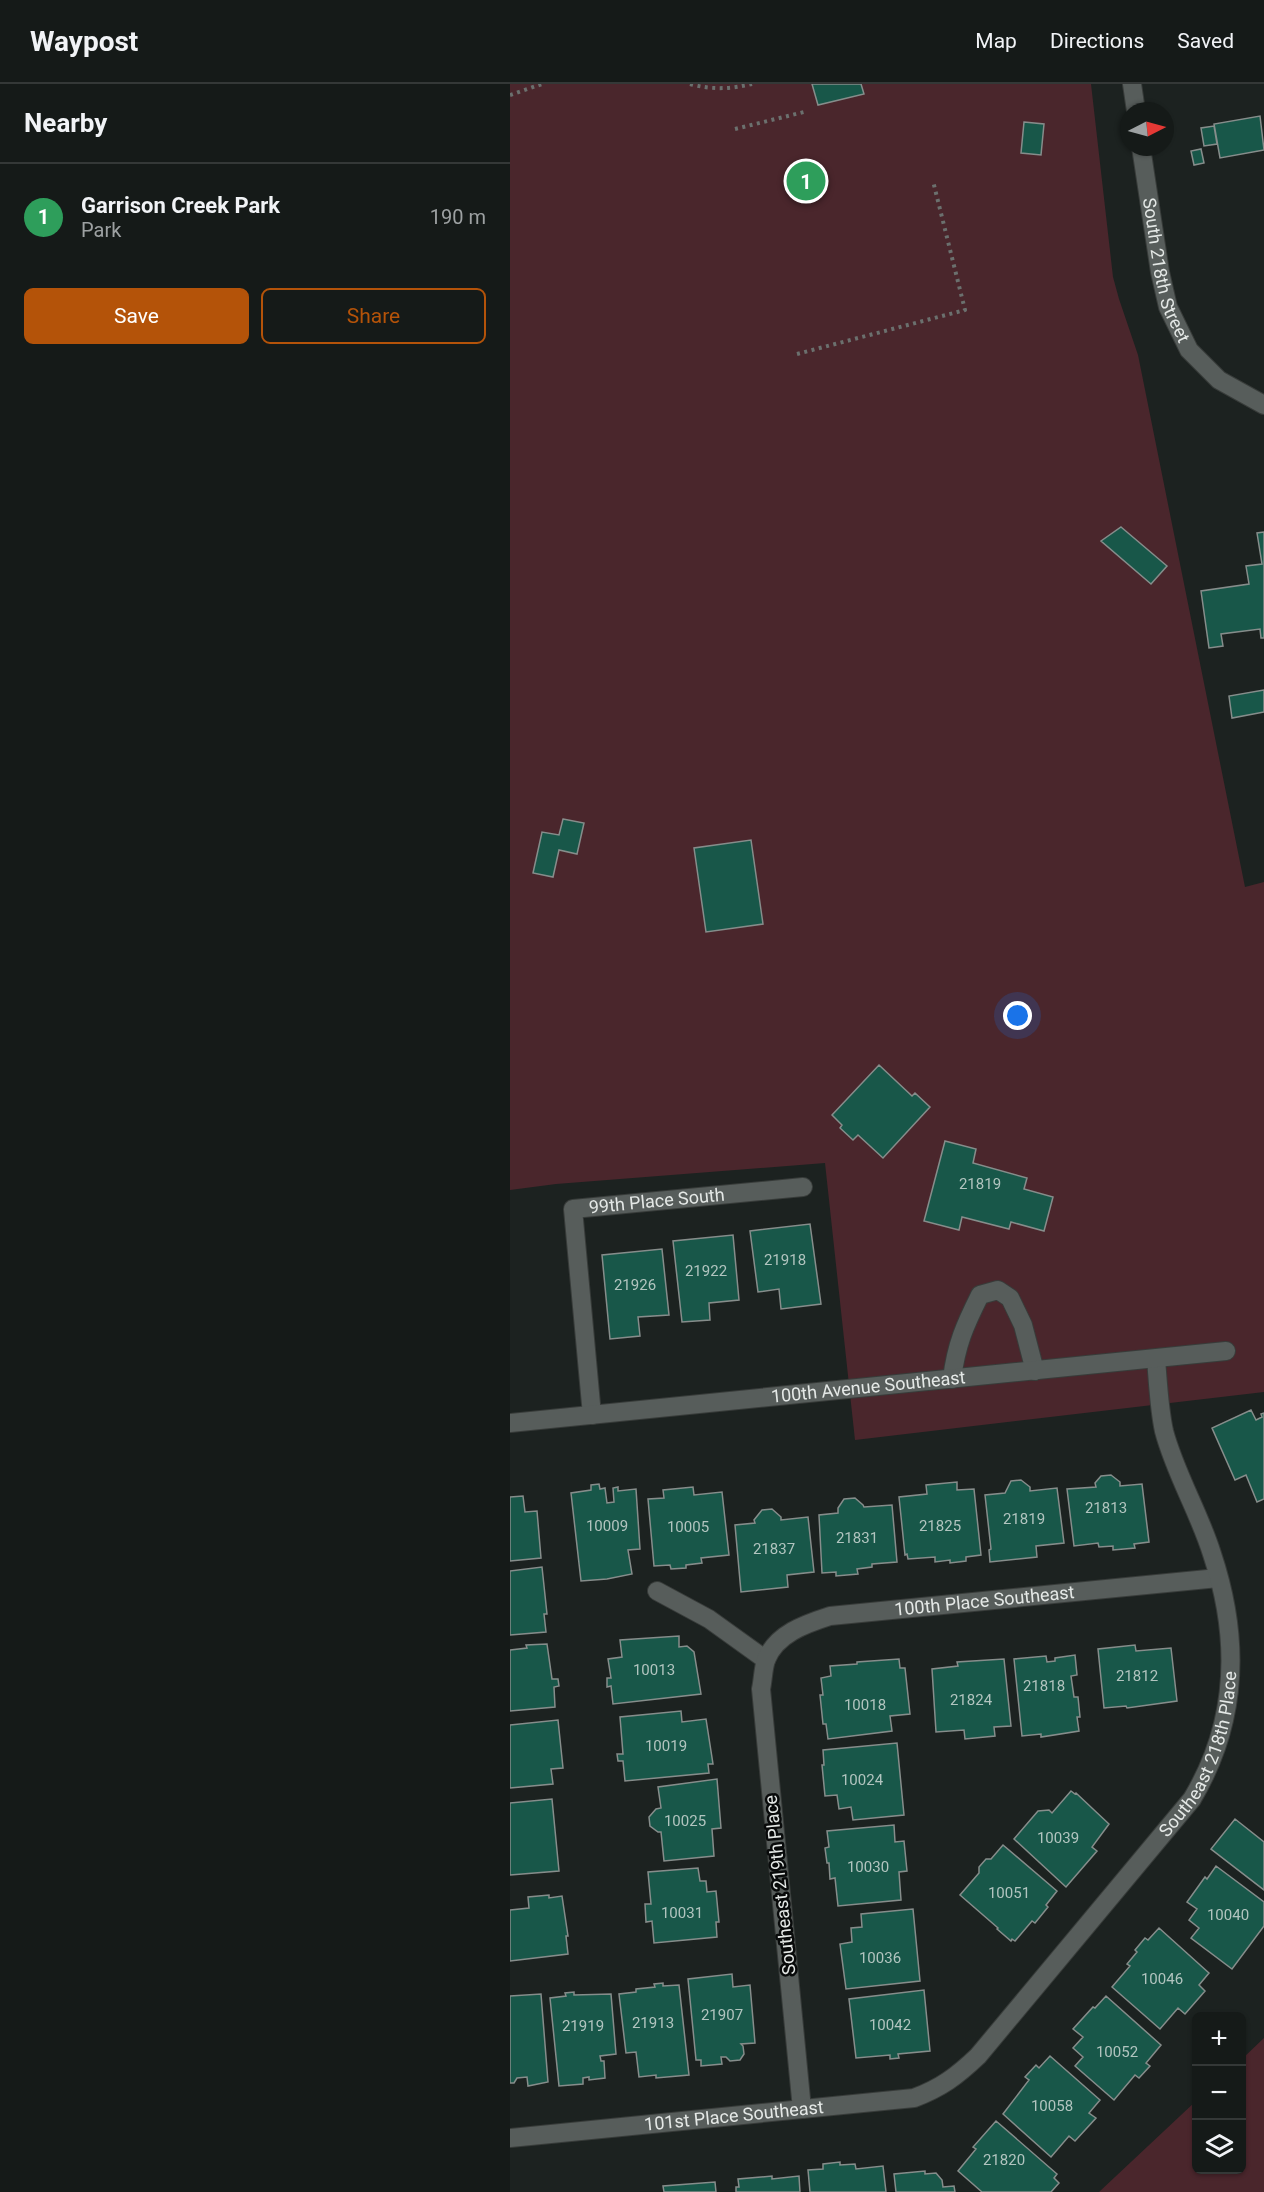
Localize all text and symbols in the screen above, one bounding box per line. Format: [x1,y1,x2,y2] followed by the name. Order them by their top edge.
[30,25,138,58] text: Waypost
[975,29,1017,53] text: Map
[1050,29,1144,53] text: Directions
[1177,29,1234,53] text: Saved
[1120,102,1174,156] north arrow
[24,108,107,138] text: Nearby
[786,158,826,204] pin: 1
[81,193,280,218] text: Garrison Creek Park
[1139,196,1195,346] street label: South 218th Street
[38,205,49,229] text: 1
[430,205,486,229] text: 190 m
[81,218,121,242] text: Park
[24,288,249,344] button: Save
[261,288,486,344] button: Share
[1003,1001,1032,1030] your location
[959,1175,1001,1193] house number: 21819
[588,1184,725,1217] street label: 99th Place South
[764,1251,806,1269] house number: 21918
[685,1262,727,1280] house number: 21922
[614,1276,656,1294] house number: 21926
[770,1366,966,1407] street label: 100th Avenue Southeast
[1085,1499,1127,1517] house number: 21813
[1003,1510,1045,1528] house number: 21819
[586,1517,628,1535] house number: 10009
[919,1517,961,1535] house number: 21825
[667,1518,709,1536] house number: 10005
[836,1529,878,1547] house number: 21831
[753,1540,795,1558] house number: 21837
[893,1581,1075,1620] street label: 100th Place Southeast
[633,1661,675,1679] house number: 10013
[1116,1667,1158,1685] house number: 21812
[1154,1671,1240,1841] street label: Southeast 218th Place
[1023,1677,1065,1695] house number: 21818
[950,1691,993,1709] house number: 21824
[844,1696,886,1714] house number: 10018
[645,1737,687,1755] house number: 10019
[841,1771,884,1789] house number: 10024
[760,1794,799,1976] street label: Southeast 219th Place
[664,1812,706,1830] house number: 10025
[1037,1829,1079,1847] house number: 10039
[847,1858,889,1876] house number: 10030
[988,1884,1030,1902] house number: 10051
[661,1904,703,1922] house number: 10031
[1207,1906,1249,1924] house number: 10040
[859,1949,901,1967] house number: 10036
[1141,1970,1183,1988] house number: 10046
[701,2006,743,2024] house number: 21907
[1192,2012,1246,2174] map controls
[1192,2012,1246,2066] button: +
[632,2014,674,2032] house number: 21913
[869,2016,911,2034] house number: 10042
[562,2017,604,2035] house number: 21919
[1096,2043,1138,2061] house number: 10052
[1192,2066,1246,2120] button: −
[643,2096,825,2135] street label: 101st Place Southeast
[1031,2097,1073,2115] house number: 10058
[1192,2120,1246,2174] button: layers
[983,2151,1025,2169] house number: 21820

